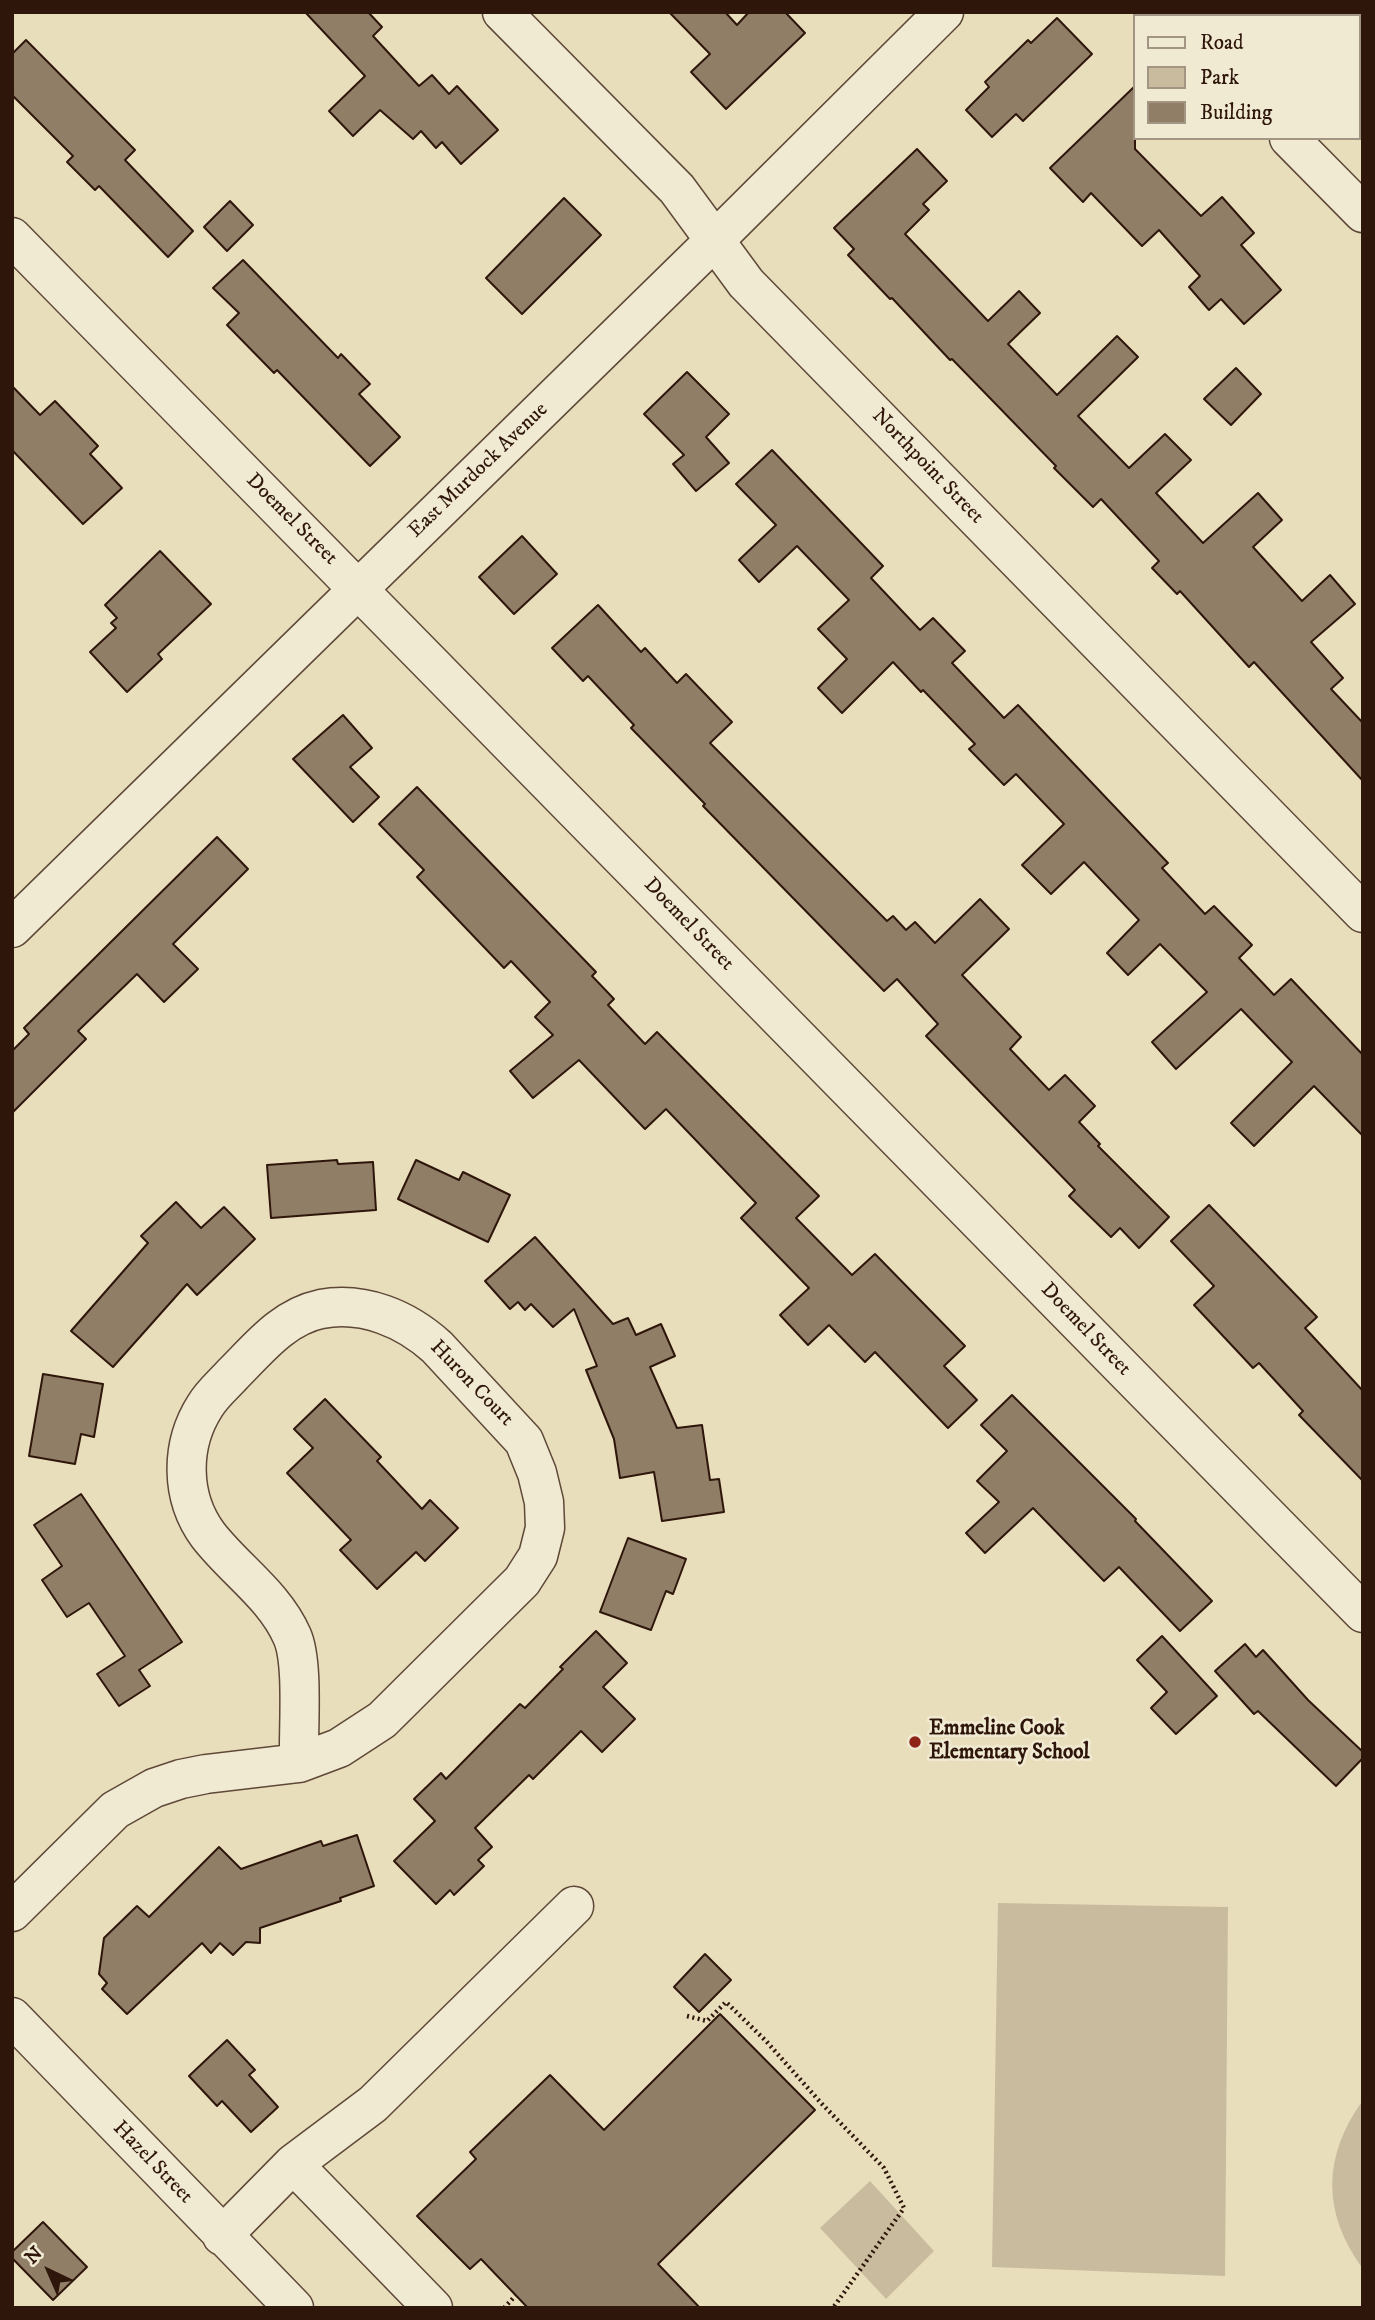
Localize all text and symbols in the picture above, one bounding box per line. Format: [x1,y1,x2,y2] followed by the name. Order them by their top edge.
[1134,14,1361,140] legend
[1200,30,1244,56] text: Road
[1200,65,1239,91] text: Park
[1200,100,1272,126] text: Building
[404,398,554,544] street label: East Murdock Avenue
[866,404,988,530] street label: Northpoint Street
[240,469,342,571] street label: Doemel Street
[637,873,739,977] street label: Doemel Street
[1034,1278,1136,1382] street label: Doemel Street
[424,1336,518,1432] street label: Huron Court
[929,1717,1090,1767] place label: Emmeline Cook Elementary School
[907,1734,923,1750] marker: Emmeline Cook Elementary School
[107,2117,197,2209] street label: Hazel Street
[14,2236,84,2306] north arrow
[20,2242,48,2269] text: N

